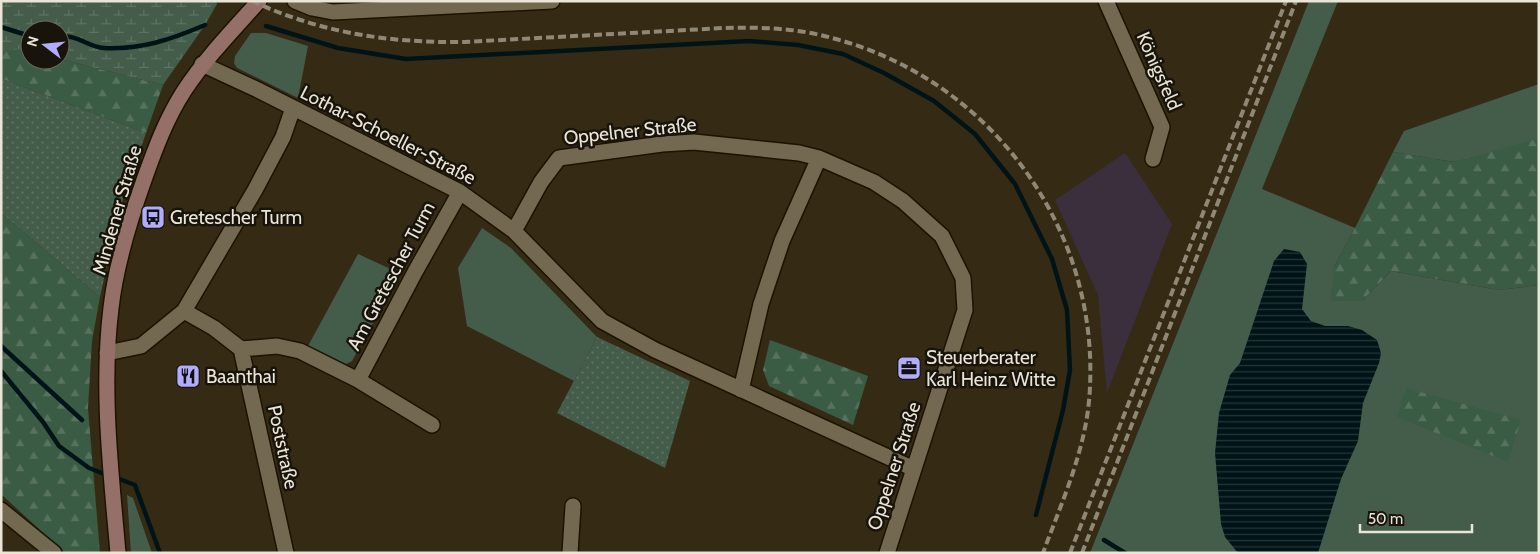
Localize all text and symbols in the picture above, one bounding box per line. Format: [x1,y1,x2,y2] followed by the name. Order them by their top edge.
[20,20,70,70] north arrow
[1132,28,1186,114] street label: Königsfeld
[22,34,43,49] text: N
[296,81,480,189] street label: Lothar-Schoeller-Straße
[563,113,698,149] street label: Oppelner Straße
[88,142,147,277] street label: Mindener Straße
[342,198,440,354] street label: Am Gretescher Turm
[140,204,166,230] bus stop icon: Gretescher Turm
[170,206,302,229] place label: Gretescher Turm
[926,346,1056,391] place label: Steuerberater Karl Heinz Witte
[896,355,922,381] office icon: Steuerberater Karl Heinz Witte
[175,363,201,389] restaurant icon: Baanthai
[206,365,276,388] place label: Baanthai
[862,399,926,533] street label: Oppelner Straße
[263,403,303,491] street label: Poststraße
[1360,502,1472,534] scale bar
[1368,510,1403,528] text: 50 m

